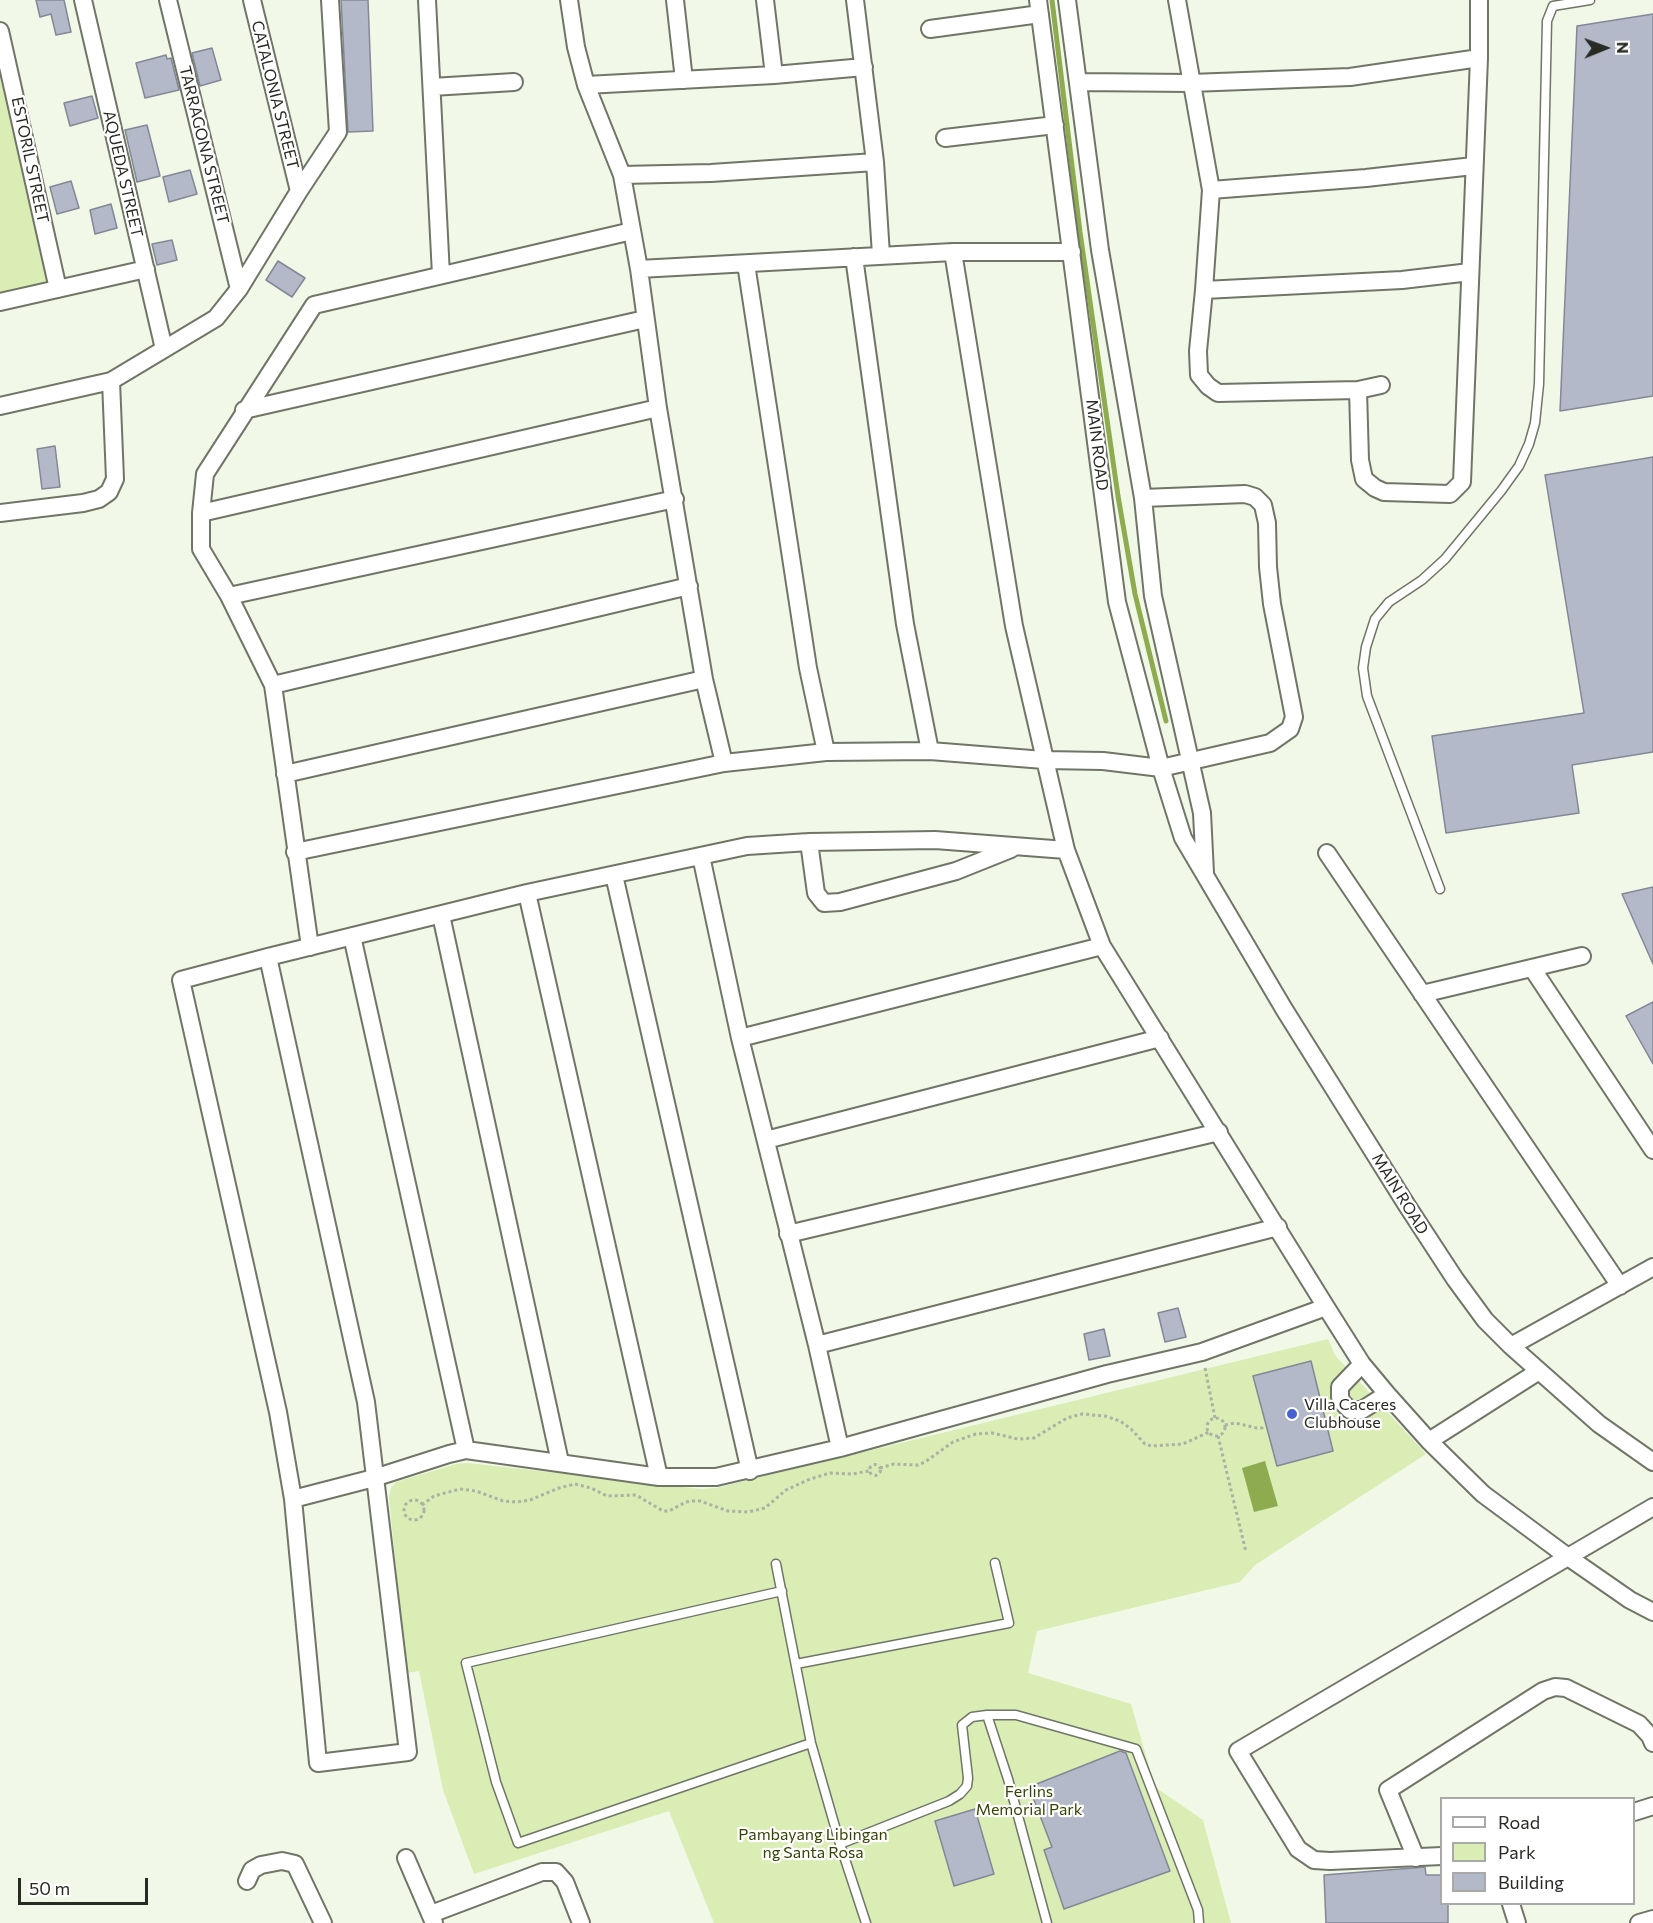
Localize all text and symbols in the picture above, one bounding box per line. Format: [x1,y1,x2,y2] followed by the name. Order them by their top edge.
[1575,18,1635,78] north arrow
[247,19,303,171] street label: CATALONIA STREET
[1614,42,1633,54] text: N
[175,64,233,226] street label: TARRAGONA STREET
[7,95,53,225] street label: ESTORIL STREET
[99,109,147,239] street label: AQUEDA STREET
[1082,398,1112,492] street label: MAIN ROAD
[1368,1150,1432,1238] street label: MAIN ROAD
[1304,1395,1396,1433] place label: Villa Caceres Clubhouse
[1285,1407,1299,1421] marker: Villa Caceres Clubhouse
[976,1782,1082,1820] park label: Ferlins Memorial Park
[1440,1797,1635,1905] legend
[1498,1811,1540,1833] text: Road
[738,1825,888,1863] park label: Pambayang Libingan ng Santa Rosa
[1498,1841,1536,1863] text: Park
[21,1866,152,1904] scale bar
[1498,1871,1564,1893] text: Building
[29,1877,70,1899] text: 50 m

